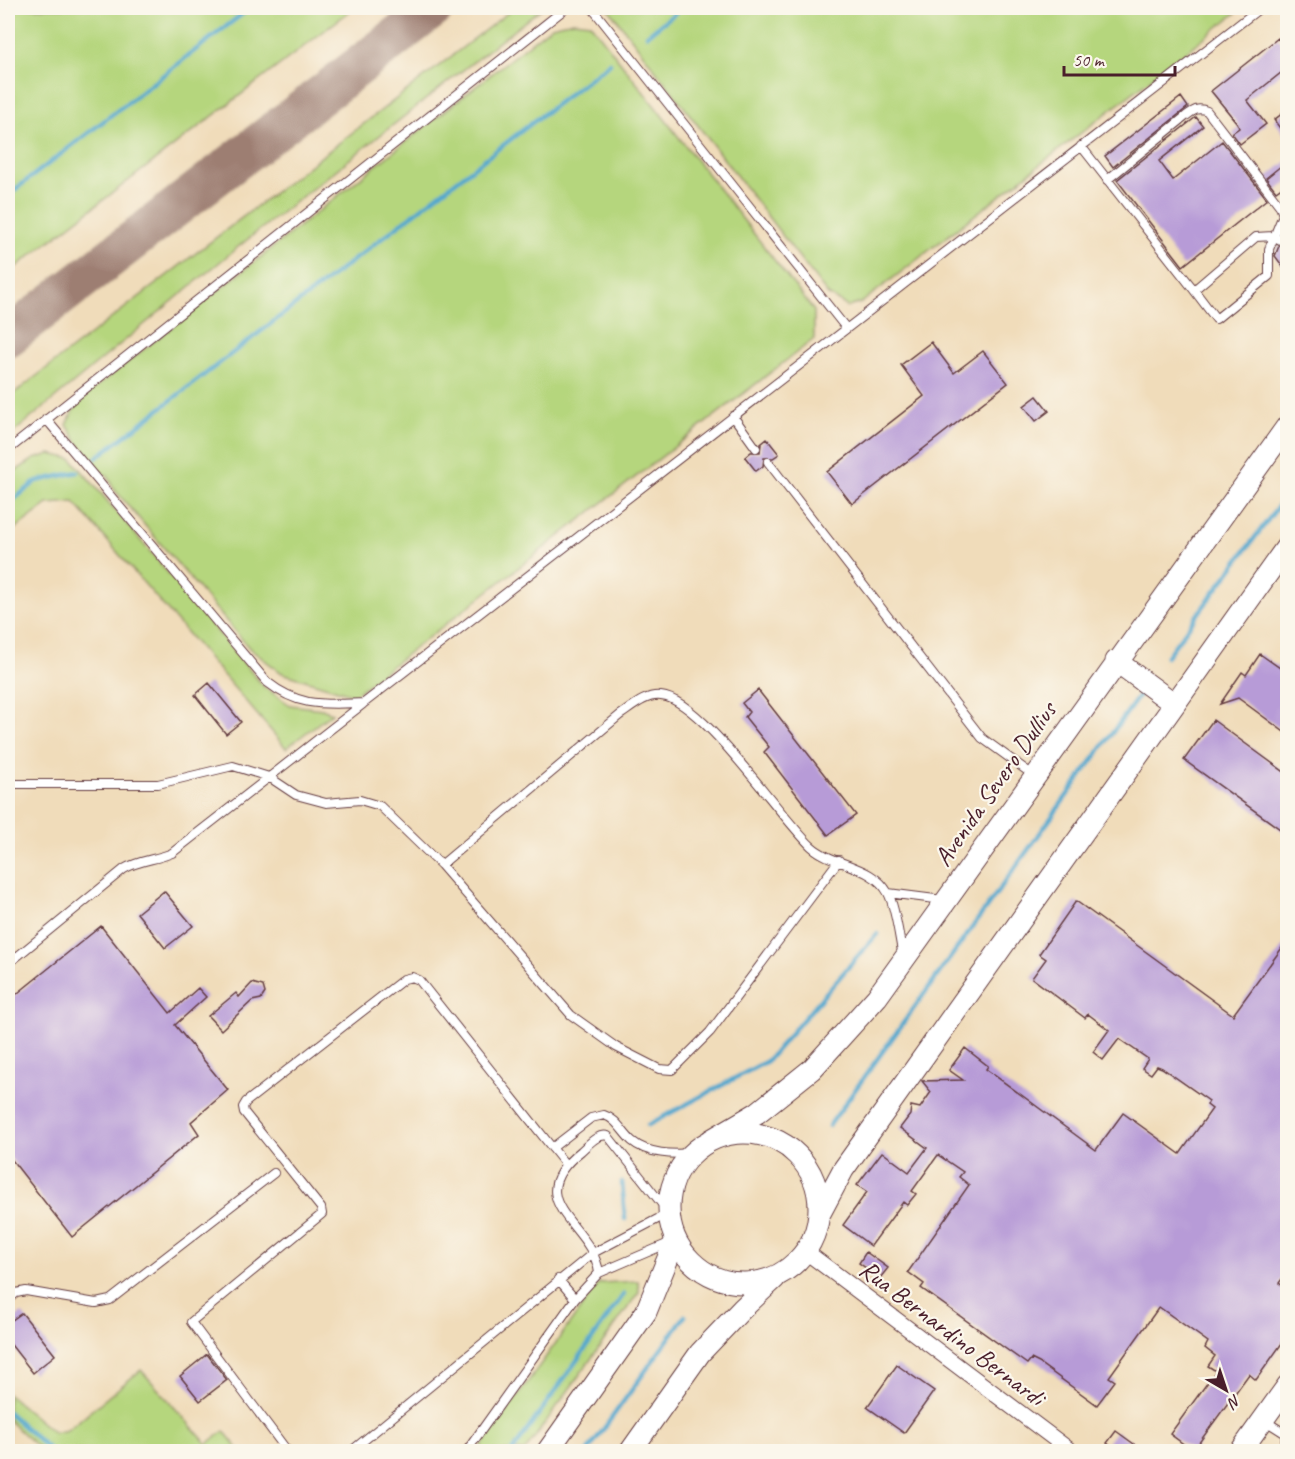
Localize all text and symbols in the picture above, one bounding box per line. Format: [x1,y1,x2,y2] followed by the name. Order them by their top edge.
[1064,39,1175,77] scale bar
[1073,49,1106,71] text: 50 m
[926,694,1065,872] street label: Avenida Severo Dullius
[853,1253,1054,1415] street label: Rua Bernardino Bernardi
[1196,1360,1256,1420] north arrow
[1222,1390,1245,1414] text: N

